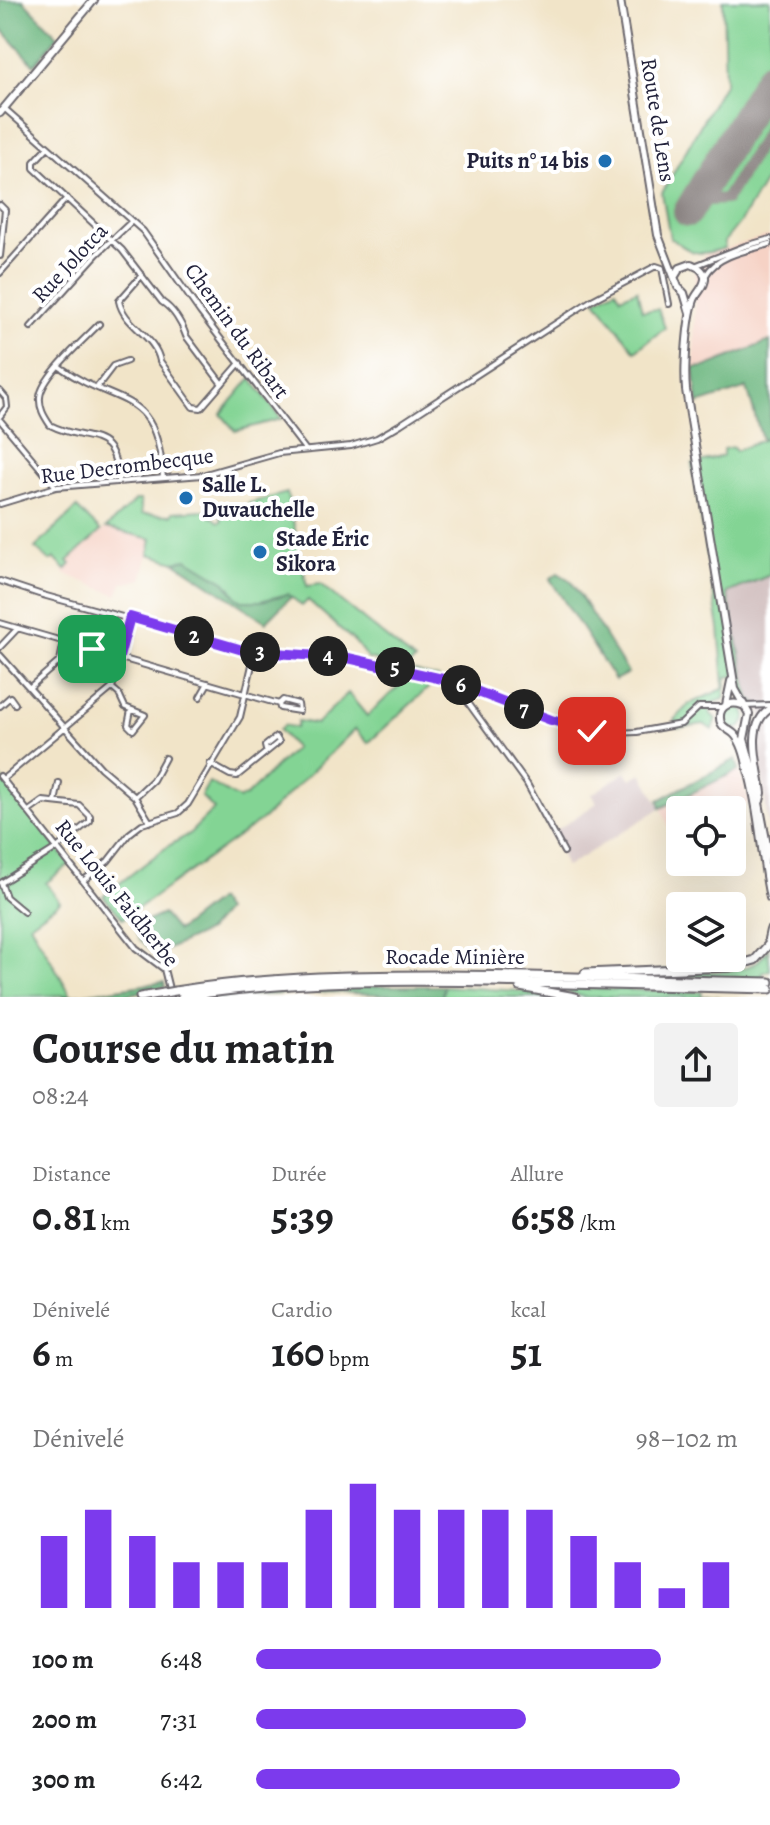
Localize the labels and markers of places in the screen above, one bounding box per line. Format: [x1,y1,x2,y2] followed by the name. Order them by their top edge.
[466,146,589,176] place label: Puits n° 14 bis
[596,152,614,170] marker: Puits n° 14 bis
[202,470,315,525] place label: Salle L. Duvauchelle
[177,489,195,507] marker: Salle L. Duvauchelle
[276,524,369,579] place label: Stade Éric Sikora
[251,543,269,561] marker: Stade Éric Sikora
[58,615,126,683] pin
[174,616,214,656] pin: 2
[240,632,280,672] pin: 3
[308,636,348,676] pin: 4
[375,647,415,687] pin: 5
[441,665,481,705] pin: 6
[504,689,544,729] pin: 7
[558,697,626,765] pin

